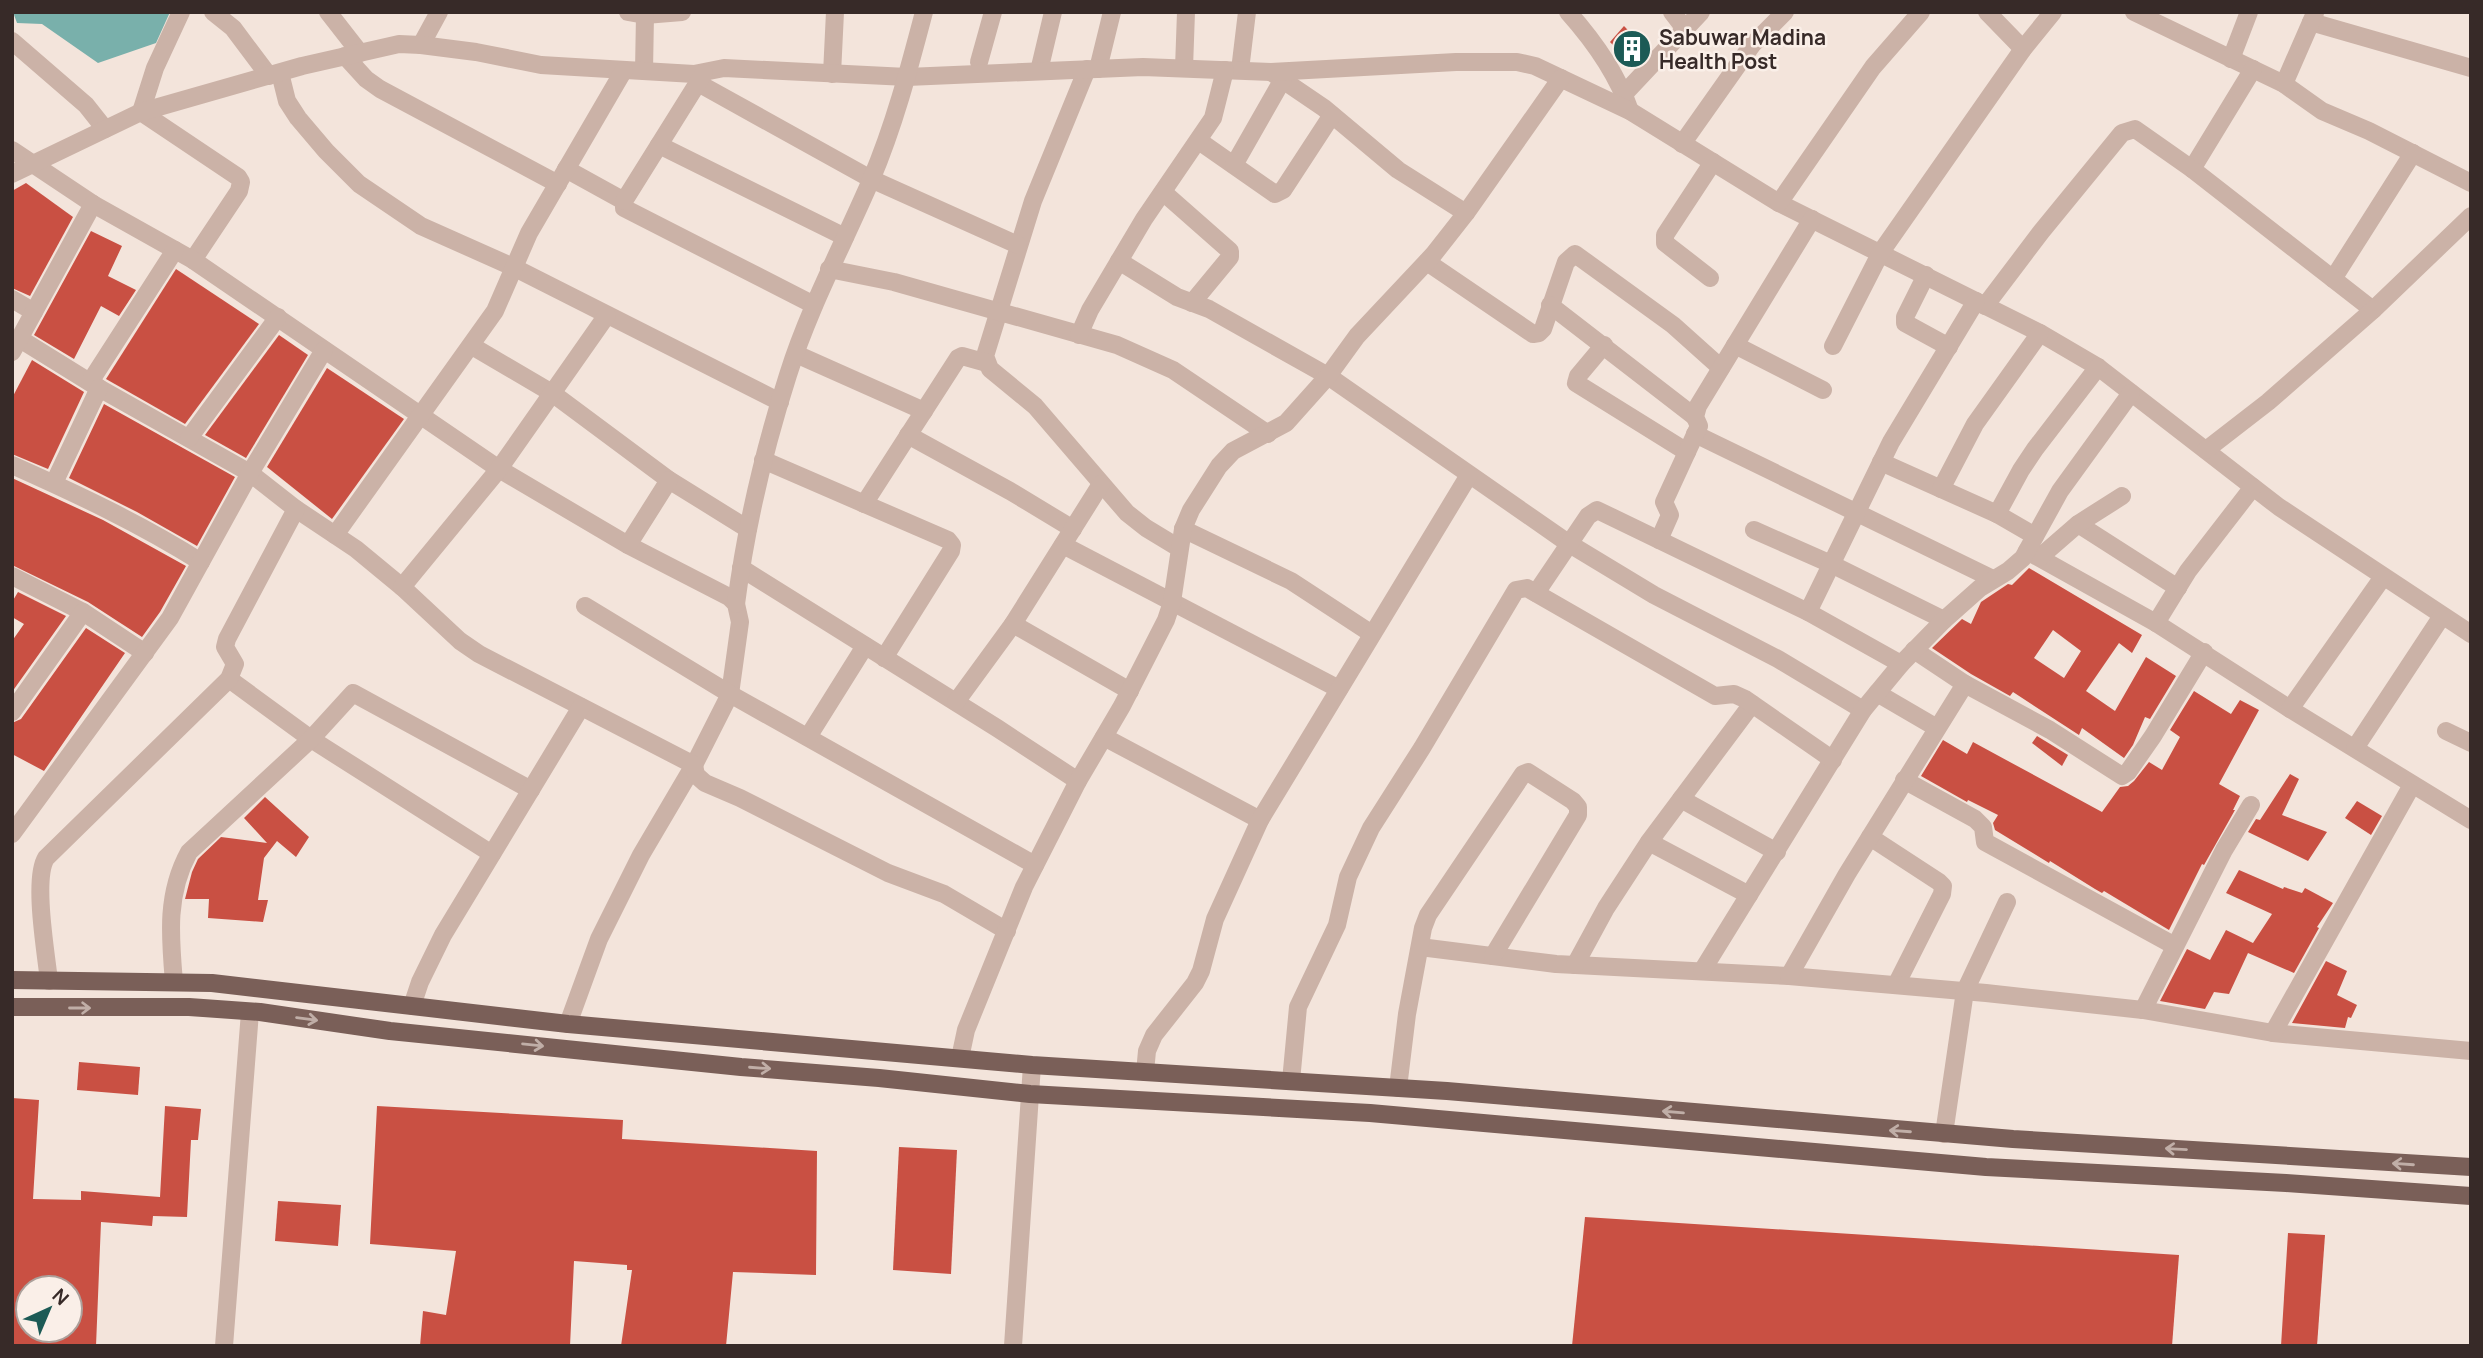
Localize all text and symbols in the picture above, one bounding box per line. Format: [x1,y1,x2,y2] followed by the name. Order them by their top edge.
[1659,23,1826,75] place label: Sabuwar Madina Health Post
[1611,28,1653,70] building icon: Sabuwar Madina Health Post
[69,1001,92,1015] one-way arrow
[295,1013,318,1026] one-way arrow
[521,1039,544,1052] one-way arrow
[748,1062,770,1075] one-way arrow
[1662,1105,1685,1118] one-way arrow
[1889,1124,1911,1137] one-way arrow
[2164,1142,2187,1155] one-way arrow
[2391,1157,2414,1170] one-way arrow
[14,1274,84,1344] north arrow
[47,1283,75,1311] text: N

